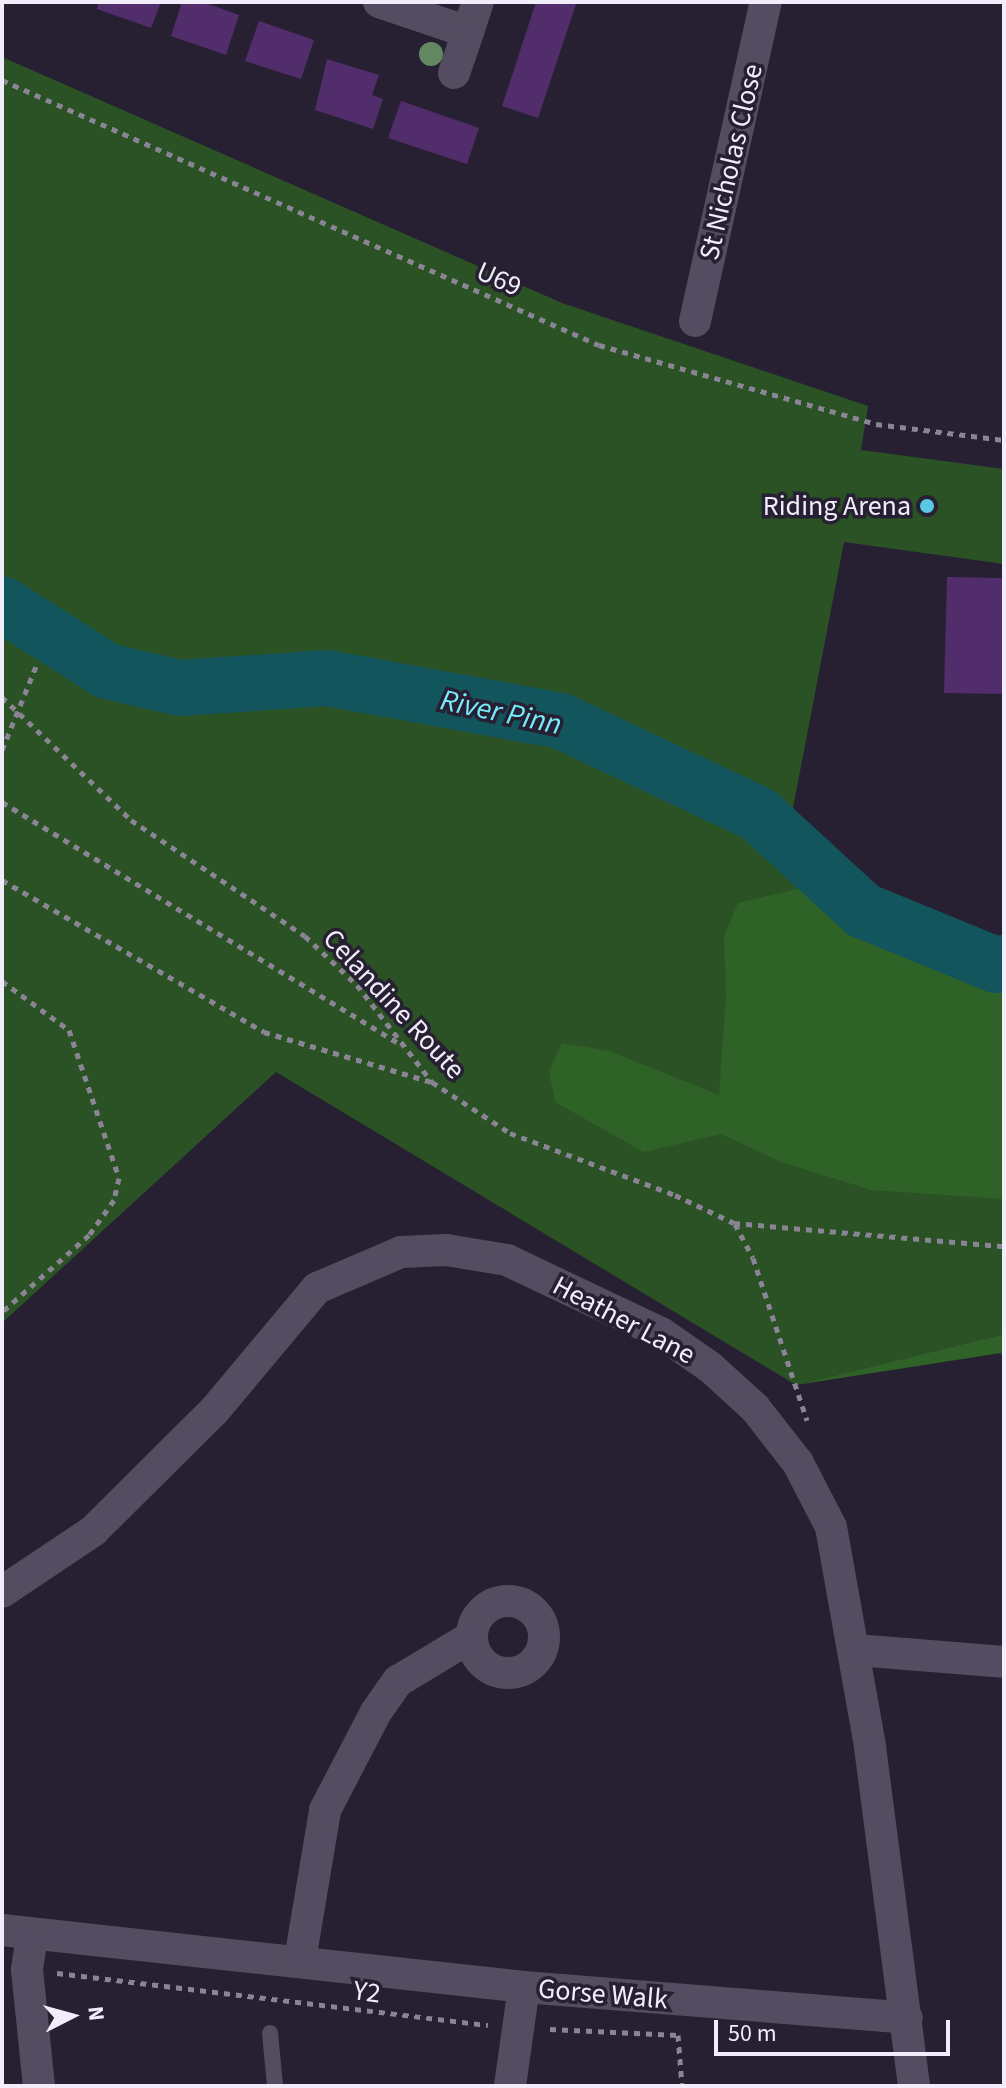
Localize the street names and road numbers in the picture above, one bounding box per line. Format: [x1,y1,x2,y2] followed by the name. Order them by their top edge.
[692,61,770,263] street label: St Nicholas Close
[471,254,527,304] street label: U69
[316,922,472,1086] street label: Celandine Route
[547,1268,701,1372] street label: Heather Lane
[537,1972,669,2016] street label: Gorse Walk
[351,1973,383,2011] street label: Y2

